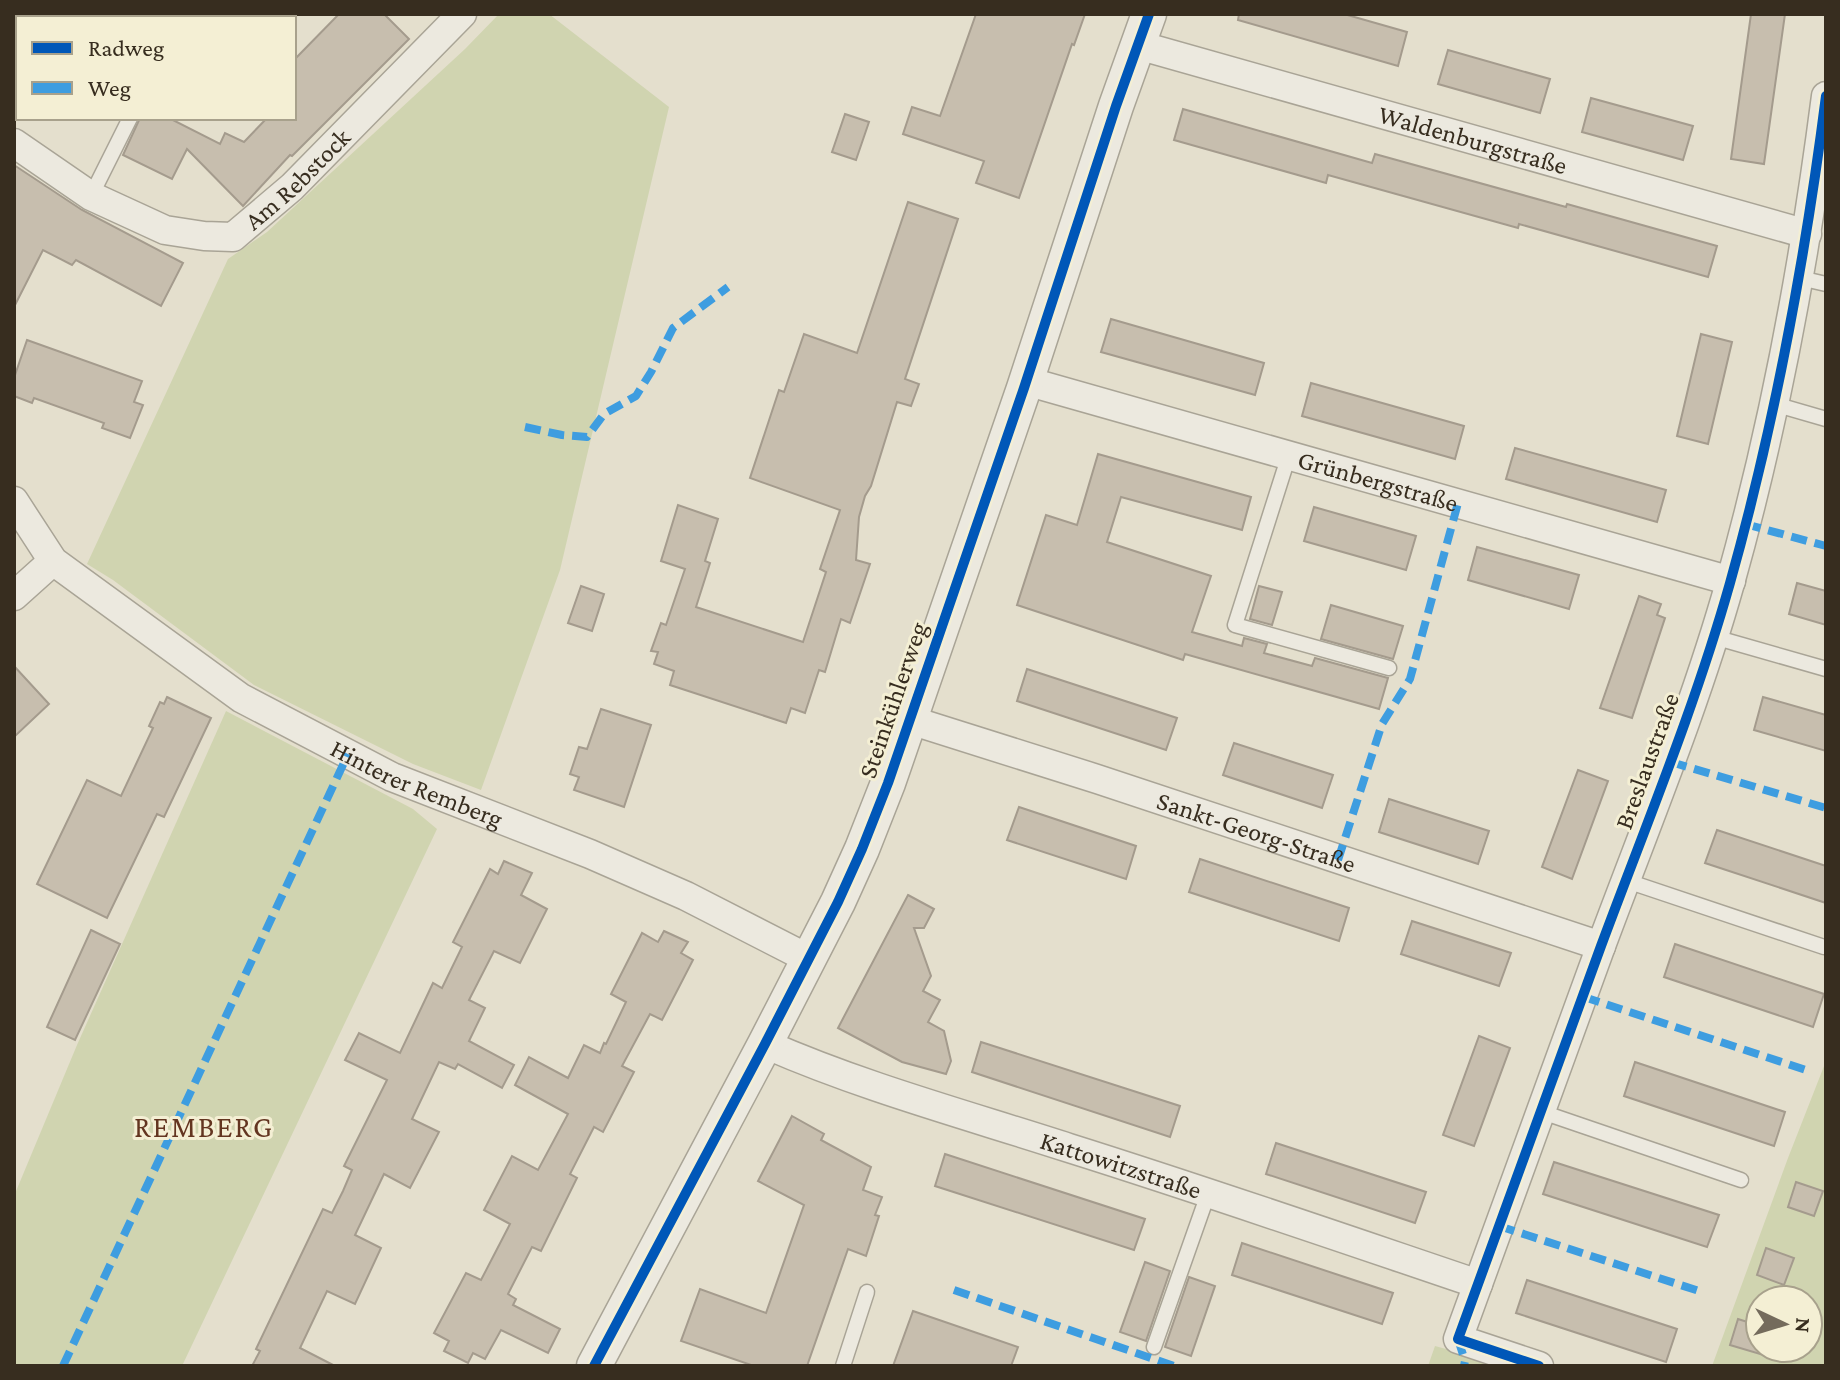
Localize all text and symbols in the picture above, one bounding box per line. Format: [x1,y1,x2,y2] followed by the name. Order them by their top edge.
[16,16,296,120] legend
[88,34,165,61] text: Radweg
[88,74,132,101] text: Weg
[1375,99,1570,180] street label: Waldenburgstraße
[239,122,356,235] street label: Am Rebstock
[1295,444,1461,517] street label: Grünbergstraße
[853,618,933,782] street label: Steinkühlerweg
[1609,689,1685,833] street label: Breslaustraße
[326,733,507,833] street label: Hinterer Remberg
[1153,785,1360,878] street label: Sankt-Georg-Straße
[134,1110,274,1143] district label: REMBERG
[1037,1125,1205,1204] street label: Kattowitzstraße
[1744,1284,1824,1364] north arrow
[1790,1317,1816,1334] text: N

